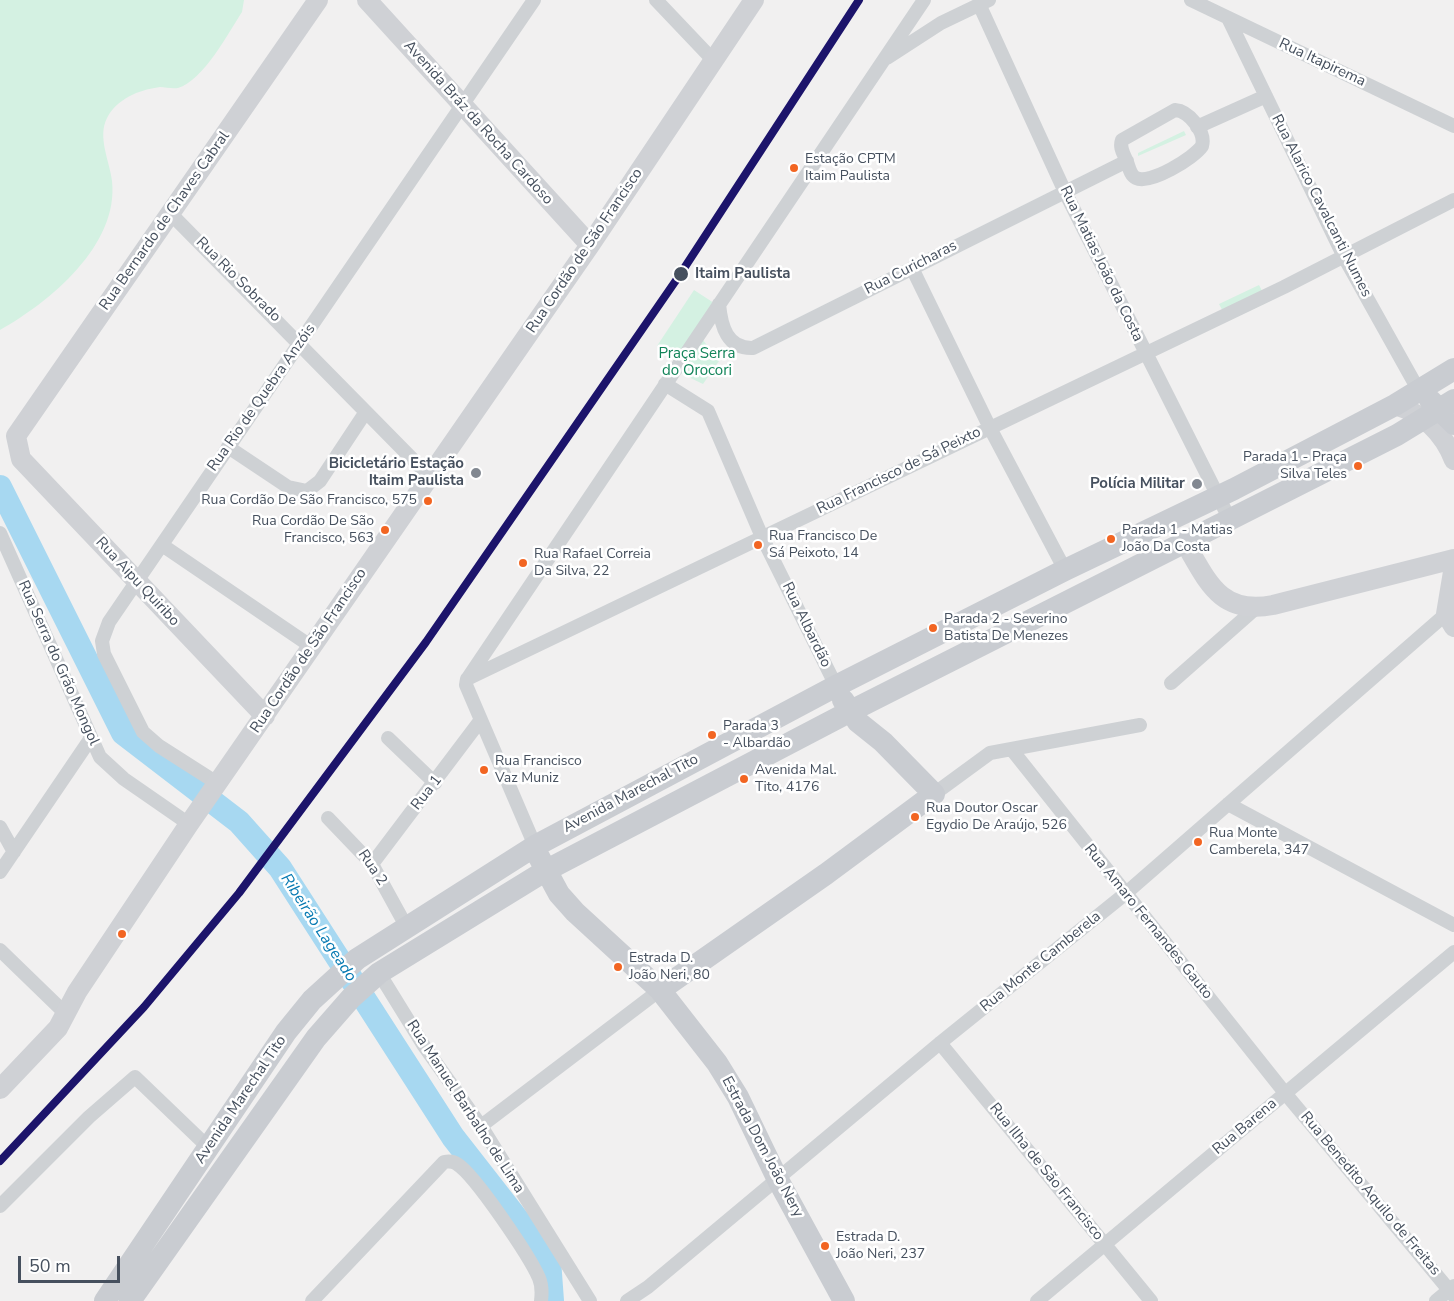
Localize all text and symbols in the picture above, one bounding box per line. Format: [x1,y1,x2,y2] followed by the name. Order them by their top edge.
[1276,35,1368,91] street label: Rua Itapirema
[400,37,556,209] street label: Avenida Bráz da Rocha Cardoso
[1267,112,1375,300] street label: Rua Alarico Cavalcanti Numes
[96,128,234,314] street label: Rua Bernardo de Chaves Cabral
[805,152,896,184] place label: Estação CPTM Itaim Paulista
[788,162,800,174] marker: Estação CPTM Itaim Paulista
[523,165,647,337] street label: Rua Cordão de São Francisco
[1055,183,1147,345] street label: Rua Matias João da Costa
[192,234,284,326] street label: Rua Rio Sobrado
[862,237,960,299] street label: Rua Curicharas
[672,265,690,283] marker: Itaim Paulista
[695,265,790,283] place label: Itaim Paulista
[204,321,320,475] street label: Rua Rio de Quebra Anzóis
[658,345,736,380] park label: Praça Serra do Orocori
[814,423,984,519] street label: Rua Francisco de Sá Peixto
[1243,450,1347,482] place label: Parada 1 - Praça Silva Teles
[329,455,464,490] place label: Bicicletário Estação Itaim Paulista
[1352,460,1364,472] marker: Parada 1 - Praça Silva Teles
[469,466,483,480] marker: Bicicletário Estação Itaim Paulista
[1090,475,1185,493] place label: Polícia Militar
[1190,477,1204,491] marker: Polícia Militar
[201,493,417,509] place label: Rua Cordão De São Francisco, 575
[422,495,434,507] marker: Rua Cordão De São Francisco, 575
[252,514,374,546] place label: Rua Cordão De São Francisco, 563
[1122,523,1233,556] place label: Parada 1 - Matias João Da Costa
[379,524,391,536] marker: Rua Cordão De São Francisco, 563
[769,529,877,562] place label: Rua Francisco De Sá Peixoto, 14
[1105,533,1117,545] marker: Parada 1 - Matias João Da Costa
[91,534,183,630] street label: Rua Aipu Quiribo
[752,539,764,551] marker: Rua Francisco De Sá Peixoto, 14
[534,547,651,580] place label: Rua Rafael Correia Da Silva, 22
[517,557,529,569] marker: Rua Rafael Correia Da Silva, 22
[247,565,371,737] street label: Rua Cordão de São Francisco
[13,578,103,748] street label: Rua Serra do Grão Mongol
[778,579,834,671] street label: Rua Albardão
[944,612,1068,644] place label: Parada 2 - Severino Batista De Menezes
[927,622,939,634] marker: Parada 2 - Severino Batista De Menezes
[723,719,791,752] place label: Parada 3 - Albardão
[706,729,718,741] marker: Parada 3 - Albardão
[560,751,702,837] street label: Avenida Marechal Tito
[495,754,582,786] place label: Rua Francisco Vaz Muniz
[755,763,837,796] place label: Avenida Mal. Tito, 4176
[478,764,490,776] marker: Rua Francisco Vaz Muniz
[408,772,446,814] street label: Rua 1
[738,773,750,785] marker: Avenida Mal. Tito, 4176
[926,801,1067,834] place label: Rua Doutor Oscar Egydio De Araújo, 526
[909,811,921,823] marker: Rua Doutor Oscar Egydio De Araújo, 526
[1209,826,1309,858] place label: Rua Monte Camberela, 347
[1192,836,1204,848] marker: Rua Monte Camberela, 347
[1080,841,1216,1003] street label: Rua Amaro Fernandes Gauto
[354,847,390,889] street label: Rua 2
[276,870,360,986] water label: Ribeirão Lageado
[977,908,1105,1016] street label: Rua Monte Camberela
[116,928,128,940] unlabelled marker
[629,951,710,984] place label: Estrada D. João Neri, 80
[612,961,624,973] marker: Estrada D. João Neri, 80
[402,1017,528,1197] street label: Rua Manuel Barbalho de Lima
[191,1033,291,1167] street label: Avenida Marechal Tito
[717,1073,807,1221] street label: Estrada Dom João Nery
[1209,1095,1281,1159] street label: Rua Barena
[985,1100,1107,1244] street label: Rua Ilha de São Francisco
[1296,1108,1444,1280] street label: Rua Benedito Aquilo de Freitas
[836,1230,925,1262] place label: Estrada D. João Neri, 237
[819,1240,831,1252] marker: Estrada D. João Neri, 237
[21,1244,123,1282] scale bar
[29,1254,71,1278] text: 50 m

